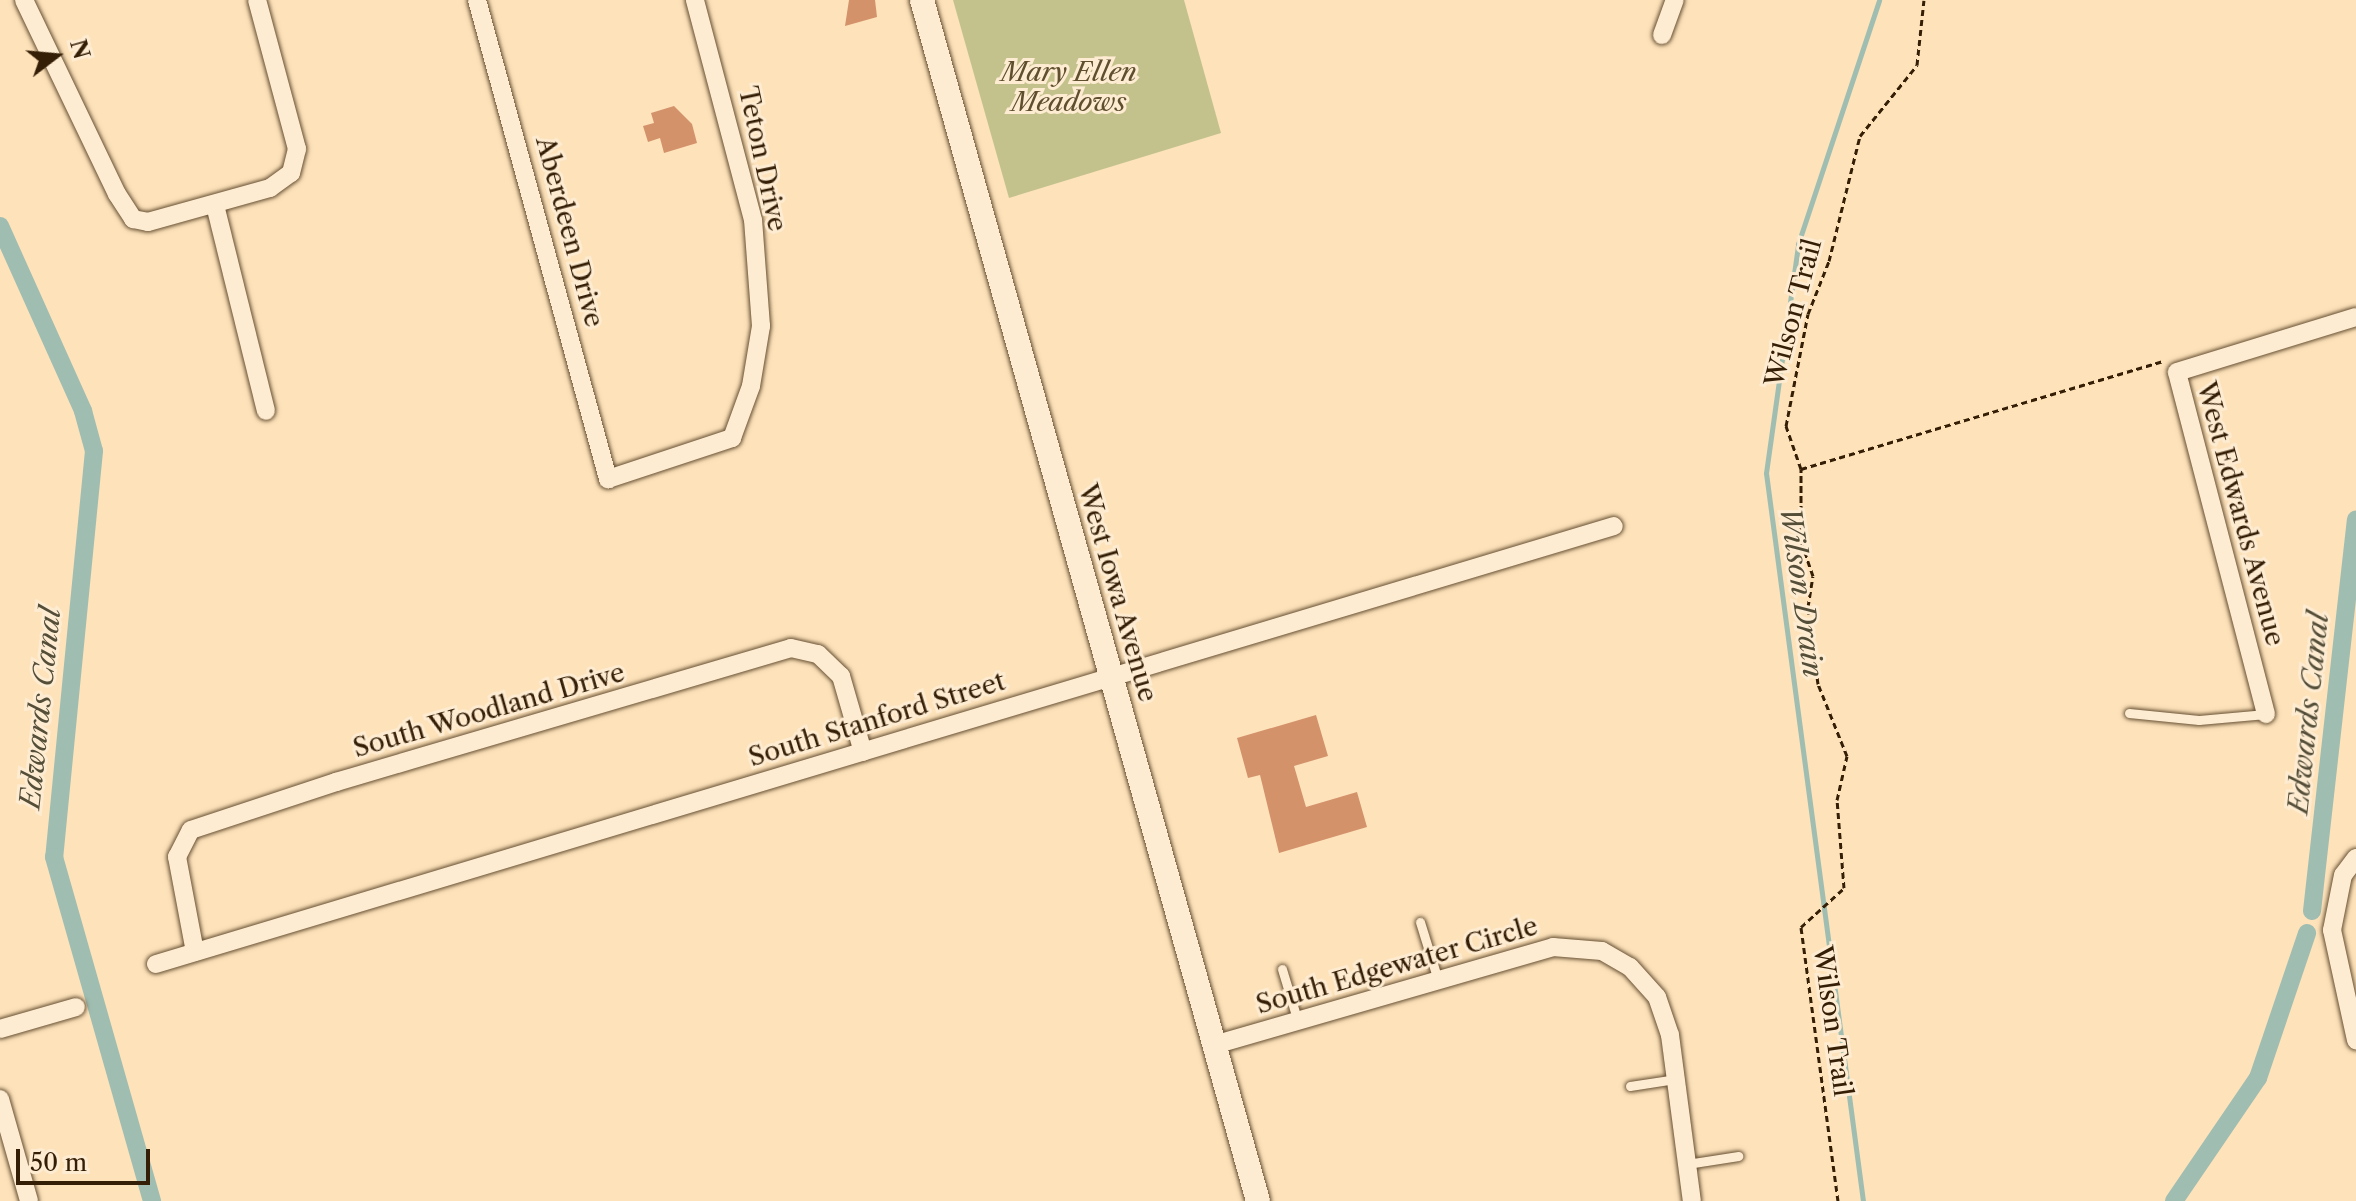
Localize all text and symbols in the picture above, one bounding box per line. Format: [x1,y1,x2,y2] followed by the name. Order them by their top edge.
[16,16,96,96] north arrow
[64,36,95,62] text: N
[1001,57,1137,118] park label: Mary Ellen Meadows
[731,84,793,234] street label: Teton Drive
[529,133,609,331] street label: Aberdeen Drive
[1759,235,1829,391] street label: Wilson Trail
[2190,378,2290,650] street label: West Edwards Avenue
[1071,480,1163,706] street label: West Iowa Avenue
[1773,504,1831,680] water label: Wilson Drain
[13,605,67,811] water label: Edwards Canal
[2281,610,2335,816] water label: Edwards Canal
[349,657,629,765] street label: South Woodland Drive
[745,666,1009,774] street label: South Stanford Street
[1252,911,1542,1021] street label: South Edgewater Circle
[1806,943,1858,1099] street label: Wilson Trail
[20,1133,154,1183] scale bar
[30,1148,87,1177] text: 50 m

